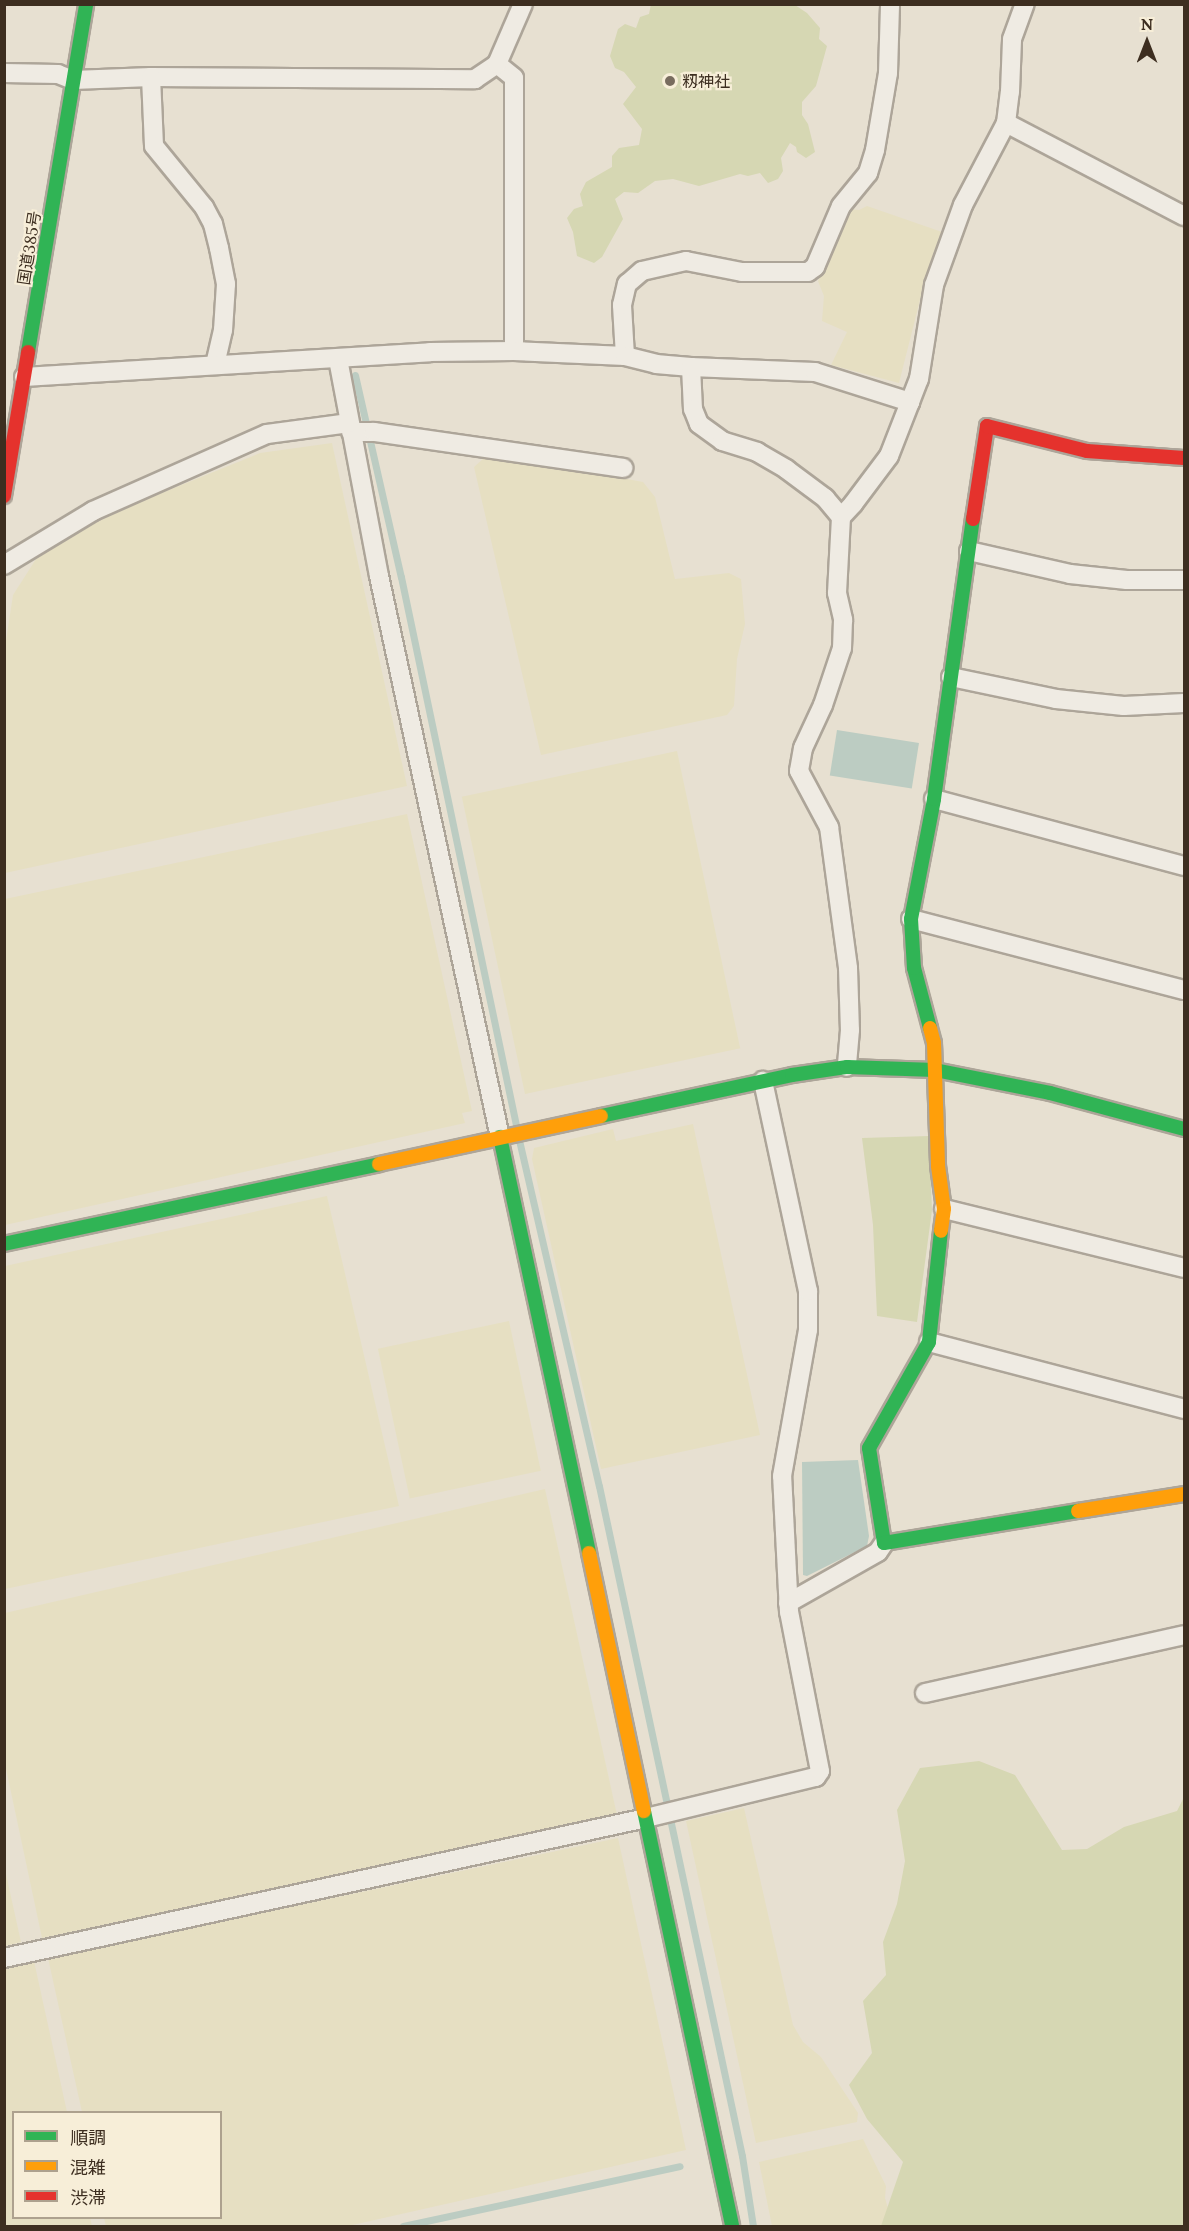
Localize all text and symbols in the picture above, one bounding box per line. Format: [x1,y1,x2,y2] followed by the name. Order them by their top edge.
[1117,12,1177,72] north arrow
[1141,14,1153,34] text: N
[682,71,730,91] place label: 籾神社
[663,74,677,88] marker: 籾神社
[14,210,44,286] street label: 国道385号
[12,2111,222,2219] legend
[70,2126,106,2149] text: 順調
[70,2156,106,2179] text: 混雑
[70,2186,106,2209] text: 渋滞

